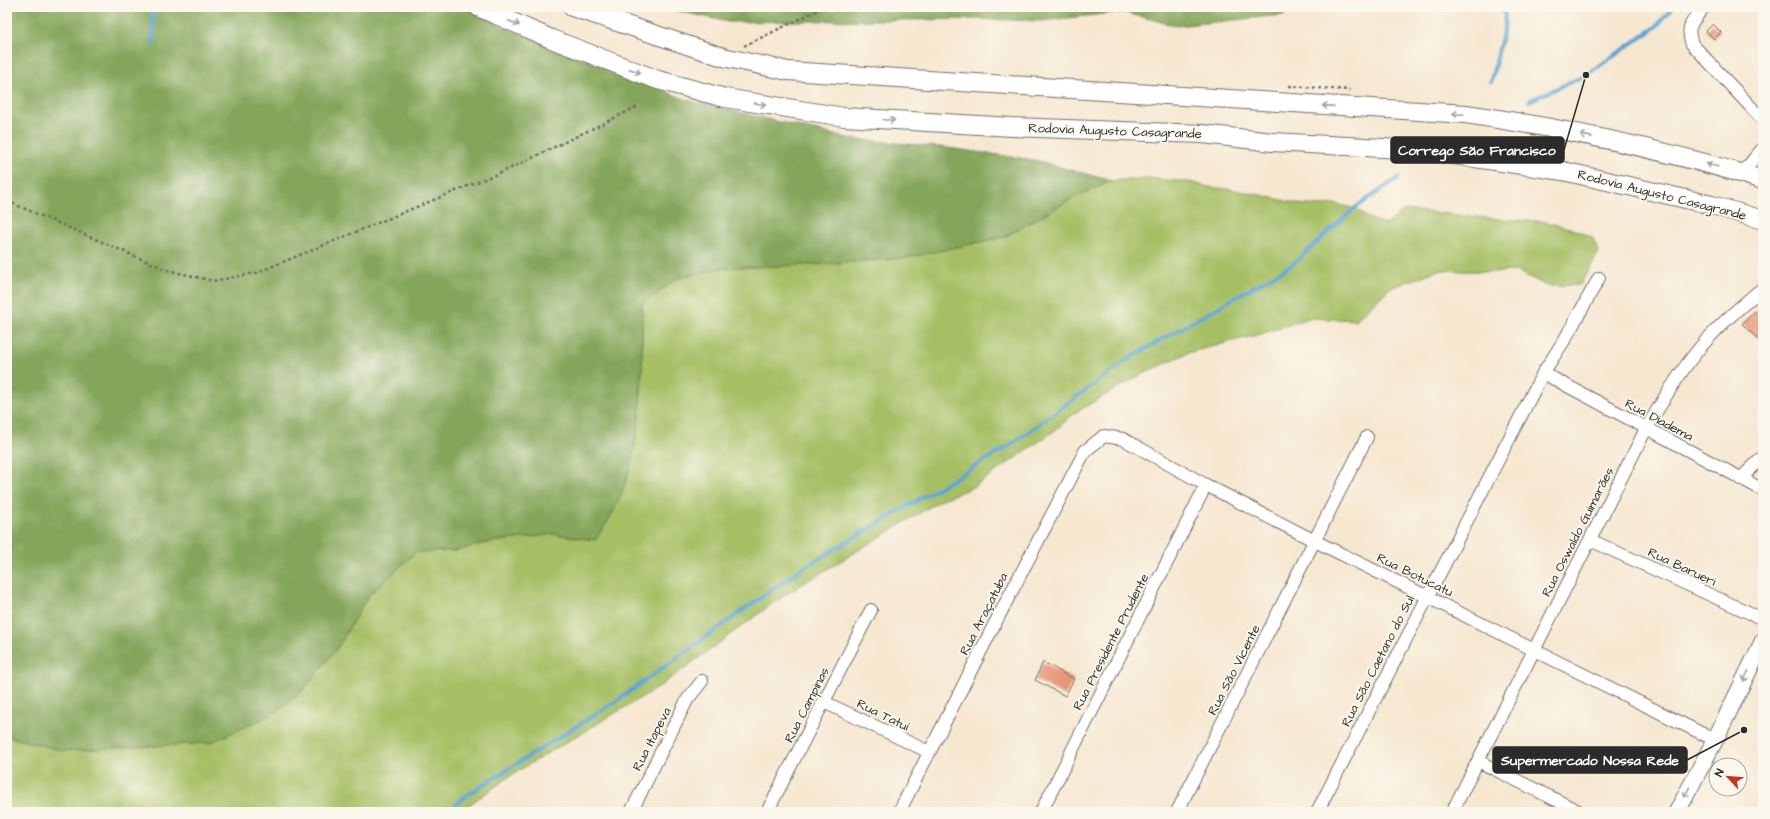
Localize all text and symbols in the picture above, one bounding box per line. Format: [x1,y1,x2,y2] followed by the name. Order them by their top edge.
[507,20,519,28] one-way arrow
[628,67,640,75] one-way arrow
[753,100,766,108] one-way arrow
[1322,102,1335,109] one-way arrow
[1452,110,1465,117] one-way arrow
[882,116,895,123] one-way arrow
[1028,119,1202,144] street label: Rodovia Augusto Casagrande
[1580,131,1593,139] one-way arrow
[1391,137,1564,163] callout: Corrego São Francisco
[1398,141,1556,162] text: Corrego São Francisco
[1706,161,1719,168] one-way arrow
[1576,165,1748,226] street label: Rodovia Augusto Casagrande
[1622,394,1697,446] street label: Rua Diadema
[1538,464,1619,600] street label: Rua Oswaldo Guimarães
[1645,543,1719,591] street label: Rua Barueri
[1374,549,1457,601] street label: Rua Botucatu
[955,569,1013,658] street label: Rua Araçatuba
[1069,571,1153,713] street label: Rua Presidente Prudente
[1337,592,1419,730] street label: Rua São Caetano do Sul
[1203,622,1265,718] street label: Rua São Vicente
[780,664,834,746] street label: Rua Campinas
[1742,670,1749,682] one-way arrow
[854,695,912,735] street label: Rua Tatuí
[628,704,676,774] street label: Rua Itapeva
[1493,747,1687,773] callout: Supermercado Nossa Rede
[1500,751,1679,771] text: Supermercado Nossa Rede
[1708,757,1748,797] north arrow
[1711,766,1728,779] text: N
[1683,786,1691,798] one-way arrow

